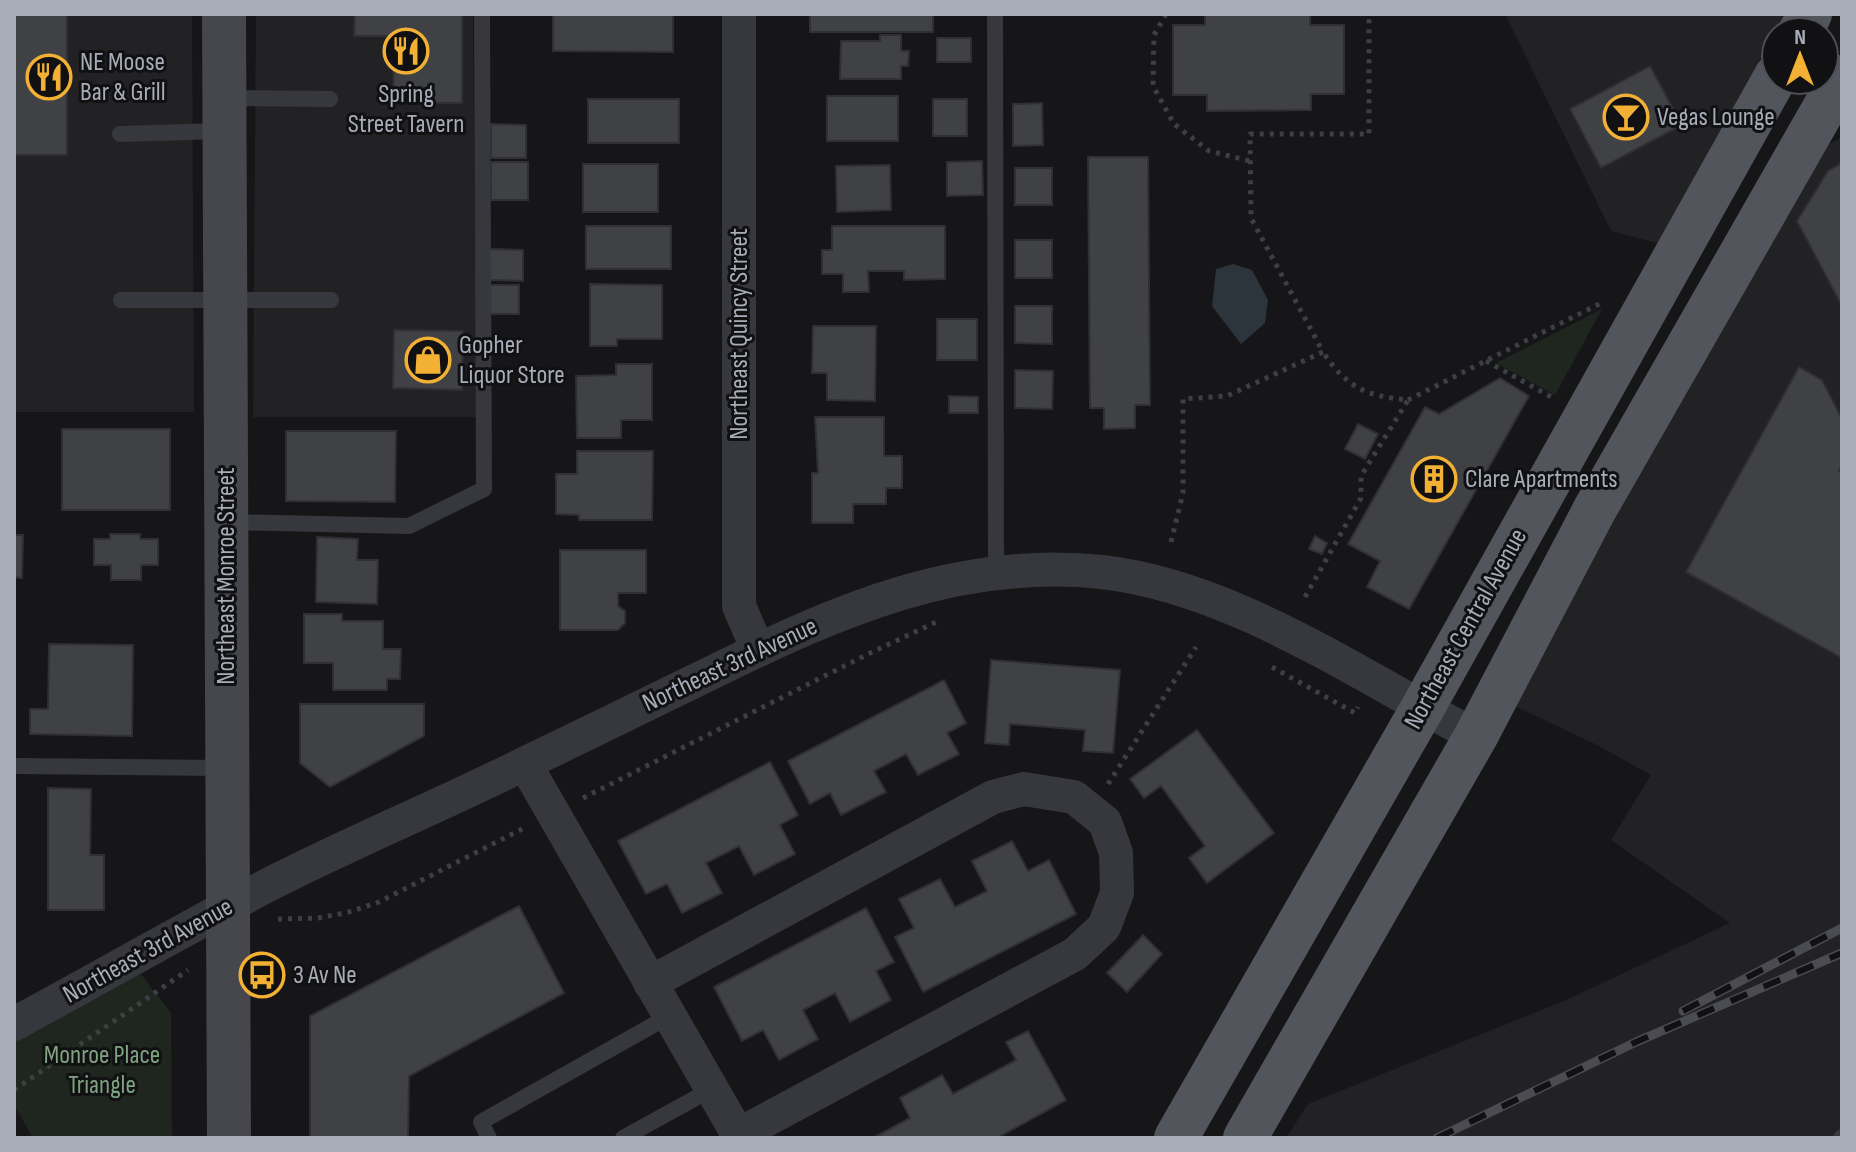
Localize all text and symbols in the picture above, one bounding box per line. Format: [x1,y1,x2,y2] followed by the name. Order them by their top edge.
[1760,16,1840,96] north arrow
[1794,24,1806,51] text: N
[382,27,430,75] restaurant icon: Spring Street Tavern
[80,47,166,108] place label: NE Moose Bar & Grill
[25,53,73,101] restaurant icon: NE Moose Bar & Grill
[348,79,464,140] place label: Spring Street Tavern
[1602,93,1650,141] bar icon: Vegas Lounge
[1657,102,1775,133] place label: Vegas Lounge
[724,228,755,440] street label: Northeast Quincy Street
[459,330,565,391] place label: Gopher Liquor Store
[404,336,452,384] shop icon: Gopher Liquor Store
[1410,455,1458,503] building icon: Clare Apartments
[1465,464,1618,495] place label: Clare Apartments
[211,467,242,685] street label: Northeast Monroe Street
[1398,523,1534,735] street label: Northeast Central Avenue
[638,611,822,719] street label: Northeast 3rd Avenue
[58,892,238,1010] street label: Northeast 3rd Avenue
[238,951,286,999] bus stop icon: 3 Av Ne
[293,960,357,991] place label: 3 Av Ne
[44,1040,160,1101] park label: Monroe Place Triangle

